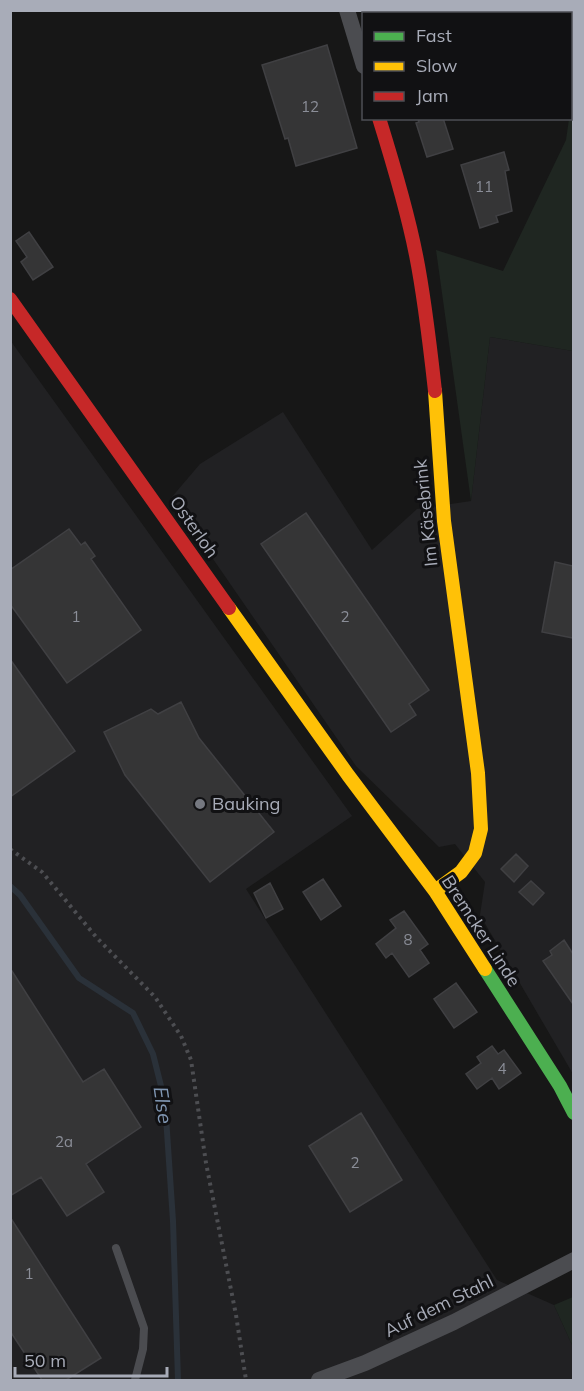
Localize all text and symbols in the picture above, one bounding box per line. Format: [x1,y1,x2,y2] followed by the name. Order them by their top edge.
[362,12,572,120] legend
[416,24,452,47] text: Fast
[416,54,458,77] text: Slow
[416,84,449,107] text: Jam
[301,97,319,116] house number: 12
[475,177,493,196] house number: 11
[408,458,443,568] street label: Im Käsebrink
[165,491,224,562] street label: Osterloh
[71,607,81,626] house number: 1
[340,607,350,626] house number: 2
[212,792,280,815] place label: Bauking
[193,797,207,811] marker: Bauking
[437,871,526,991] street label: Bremcker Linde
[403,930,413,949] house number: 8
[497,1059,507,1078] house number: 4
[149,1085,178,1125] water label: Else
[55,1132,73,1151] house number: 2a
[350,1153,360,1172] house number: 2
[24,1264,34,1283] house number: 1
[380,1269,497,1342] street label: Auf dem Stahl
[15,1340,166,1378] scale bar
[24,1349,66,1372] text: 50 m

